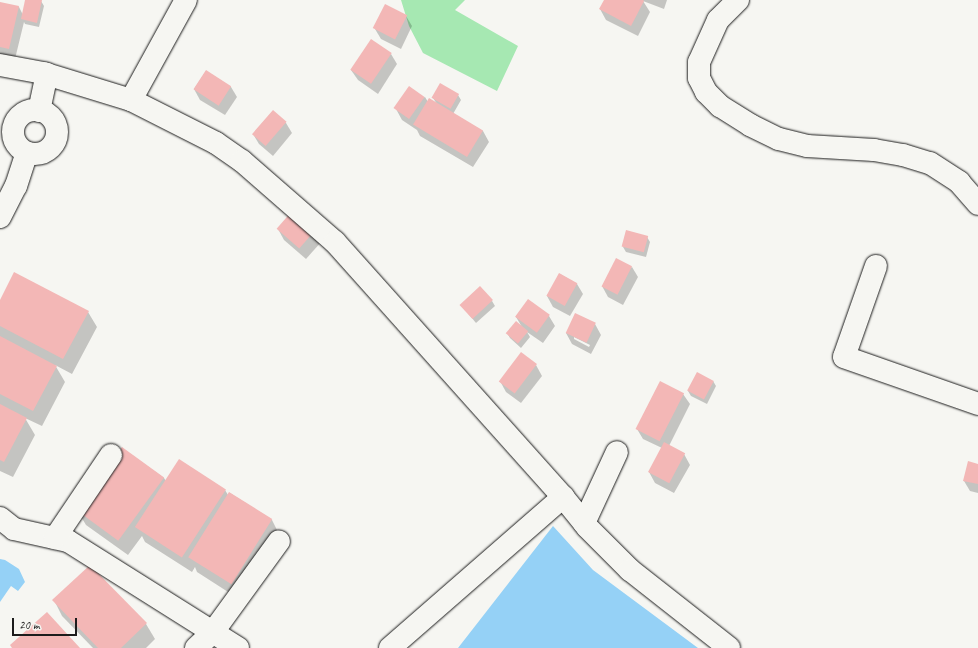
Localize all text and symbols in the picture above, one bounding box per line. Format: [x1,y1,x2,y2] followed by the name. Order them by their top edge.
[14,610,79,636] scale bar
[19,617,39,633] text: 20 m

